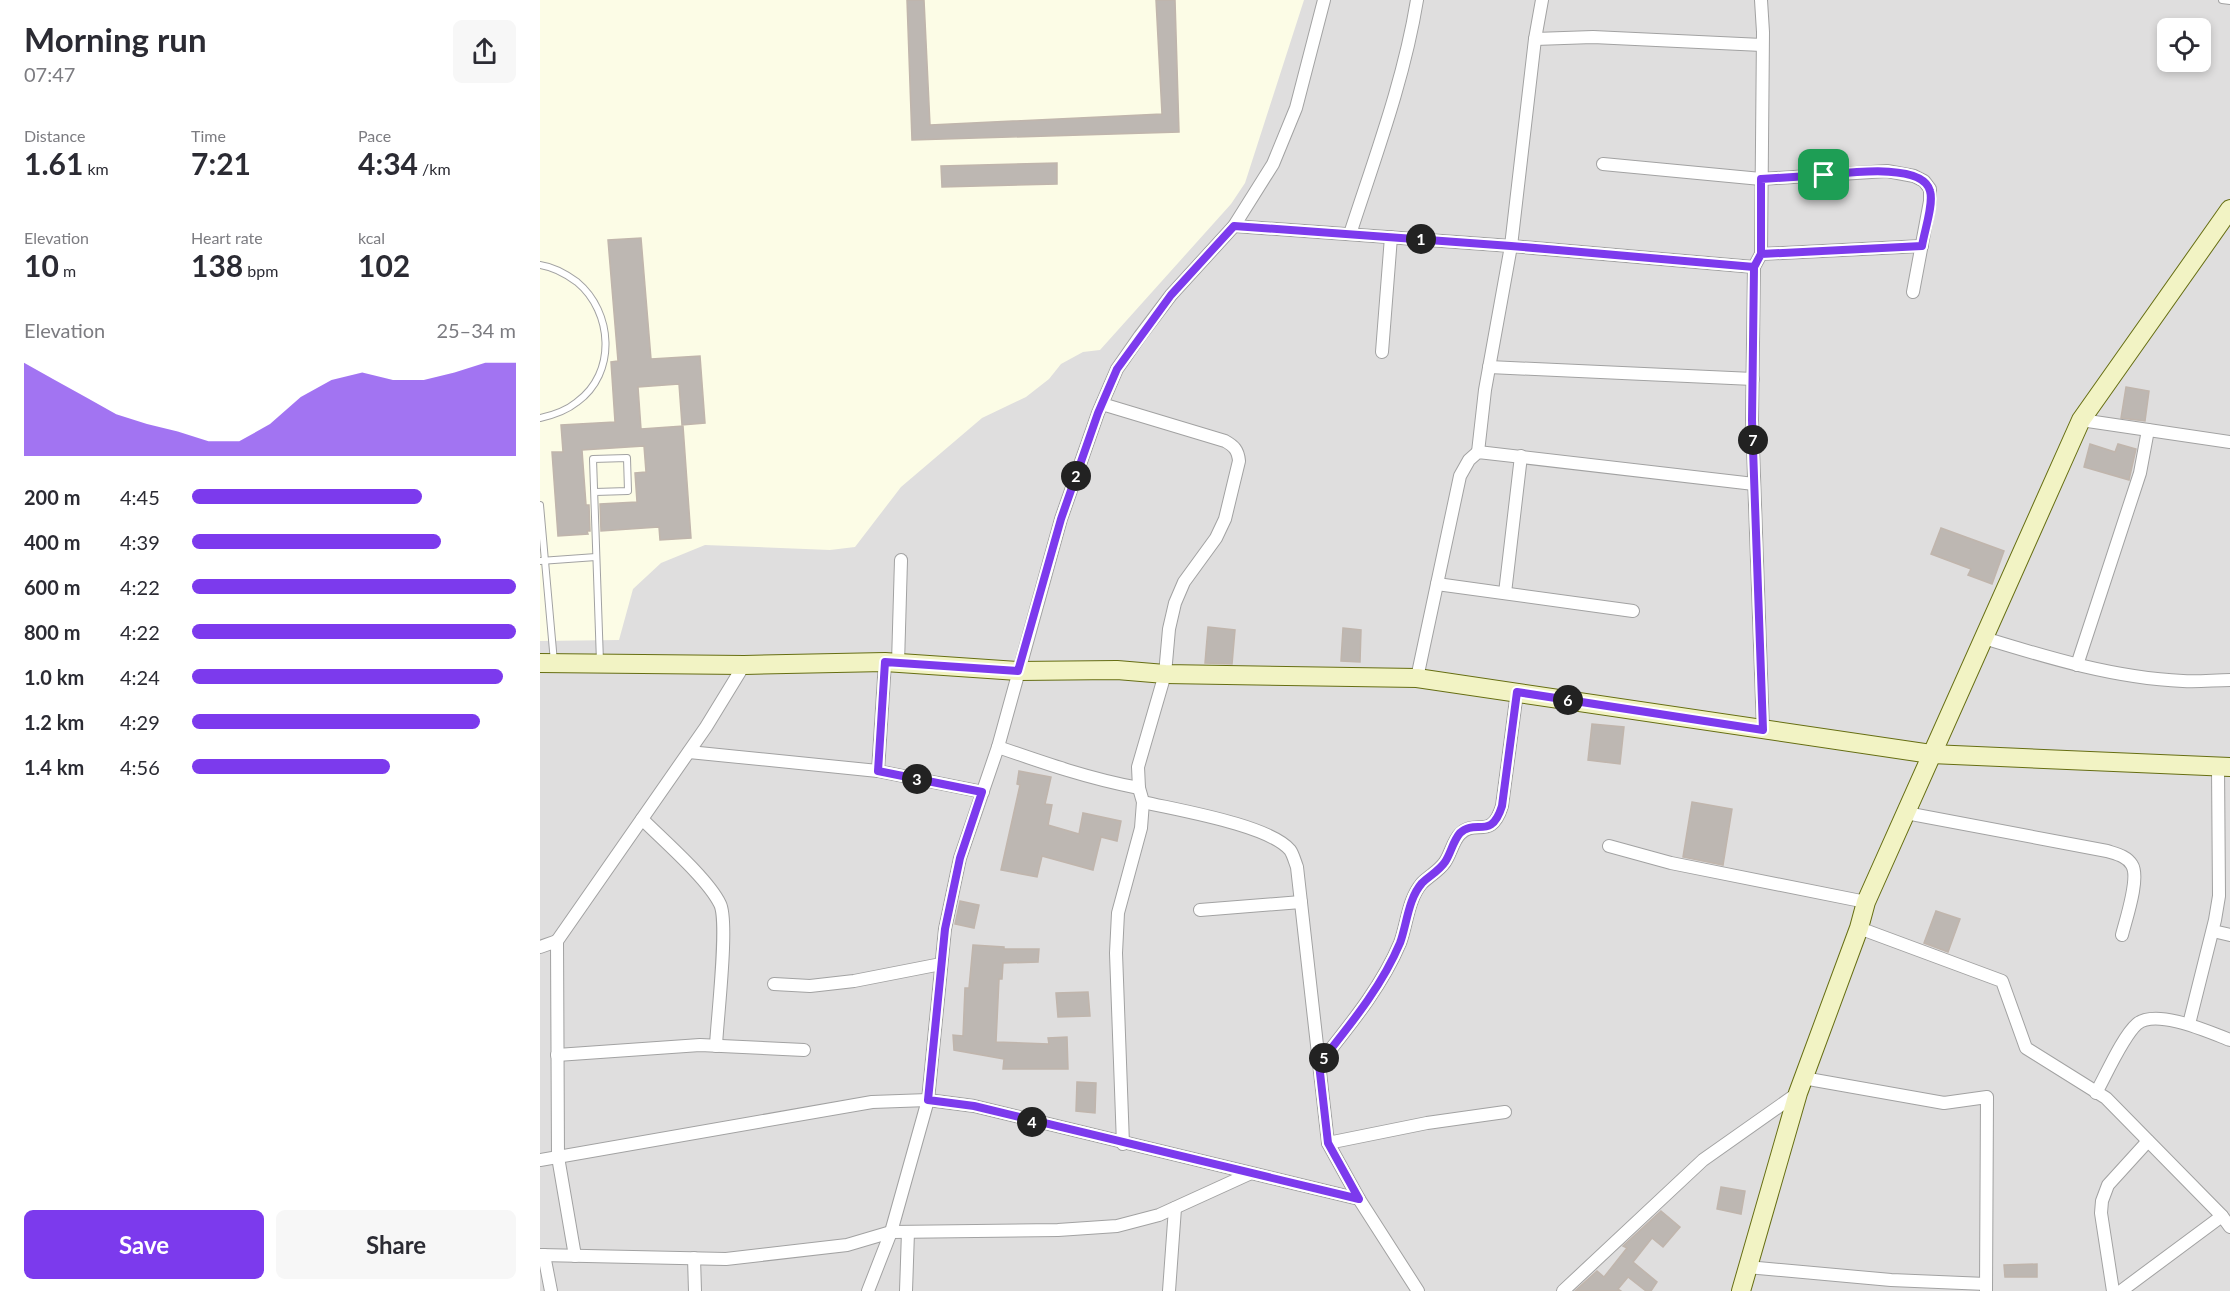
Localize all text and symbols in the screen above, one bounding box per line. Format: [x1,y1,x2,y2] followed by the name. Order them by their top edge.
[2157,18,2211,72] map controls
[2157,18,2211,72] button: locate
[24,19,207,59] text: Morning run
[453,20,516,83] button: share
[24,62,75,86] text: 07:47
[24,126,85,145] text: Distance
[191,126,226,145] text: Time
[358,126,391,145] text: Pace
[24,145,83,181] text: 1.61
[191,145,251,181] text: 7:21
[358,145,418,181] text: 4:34
[1798,149,1849,200] pin
[1807,158,1840,191] icon: arrive
[83,159,109,178] text: km
[418,159,451,178] text: /km
[1406,224,1436,254] pin: 1
[24,228,89,247] text: Elevation
[191,228,263,247] text: Heart rate
[358,228,385,247] text: kcal
[1416,229,1426,248] text: 1
[24,247,59,283] text: 10
[191,247,243,283] text: 138
[358,247,410,283] text: 102
[59,261,76,280] text: m
[243,261,278,280] text: bpm
[24,318,105,342] text: Elevation
[436,318,516,342] text: 25–34 m
[1738,425,1768,455] pin: 7
[1748,430,1758,449] text: 7
[1061,461,1091,491] pin: 2
[1071,466,1081,485] text: 2
[24,485,80,509] text: 200 m
[120,485,160,509] text: 4:45
[24,530,80,554] text: 400 m
[120,530,160,554] text: 4:39
[24,575,80,599] text: 600 m
[120,575,160,599] text: 4:22
[24,620,80,644] text: 800 m
[120,620,160,644] text: 4:22
[24,665,84,689] text: 1.0 km
[120,665,160,689] text: 4:24
[1553,685,1583,715] pin: 6
[1563,690,1573,709] text: 6
[24,710,84,734] text: 1.2 km
[120,710,160,734] text: 4:29
[24,755,84,779] text: 1.4 km
[120,755,160,779] text: 4:56
[902,764,932,794] pin: 3
[912,769,922,788] text: 3
[1309,1043,1339,1073] pin: 5
[1319,1048,1329,1067] text: 5
[1017,1107,1047,1137] pin: 4
[1027,1112,1037,1131] text: 4
[24,1210,264,1279] button: Save
[276,1210,516,1279] button: Share

